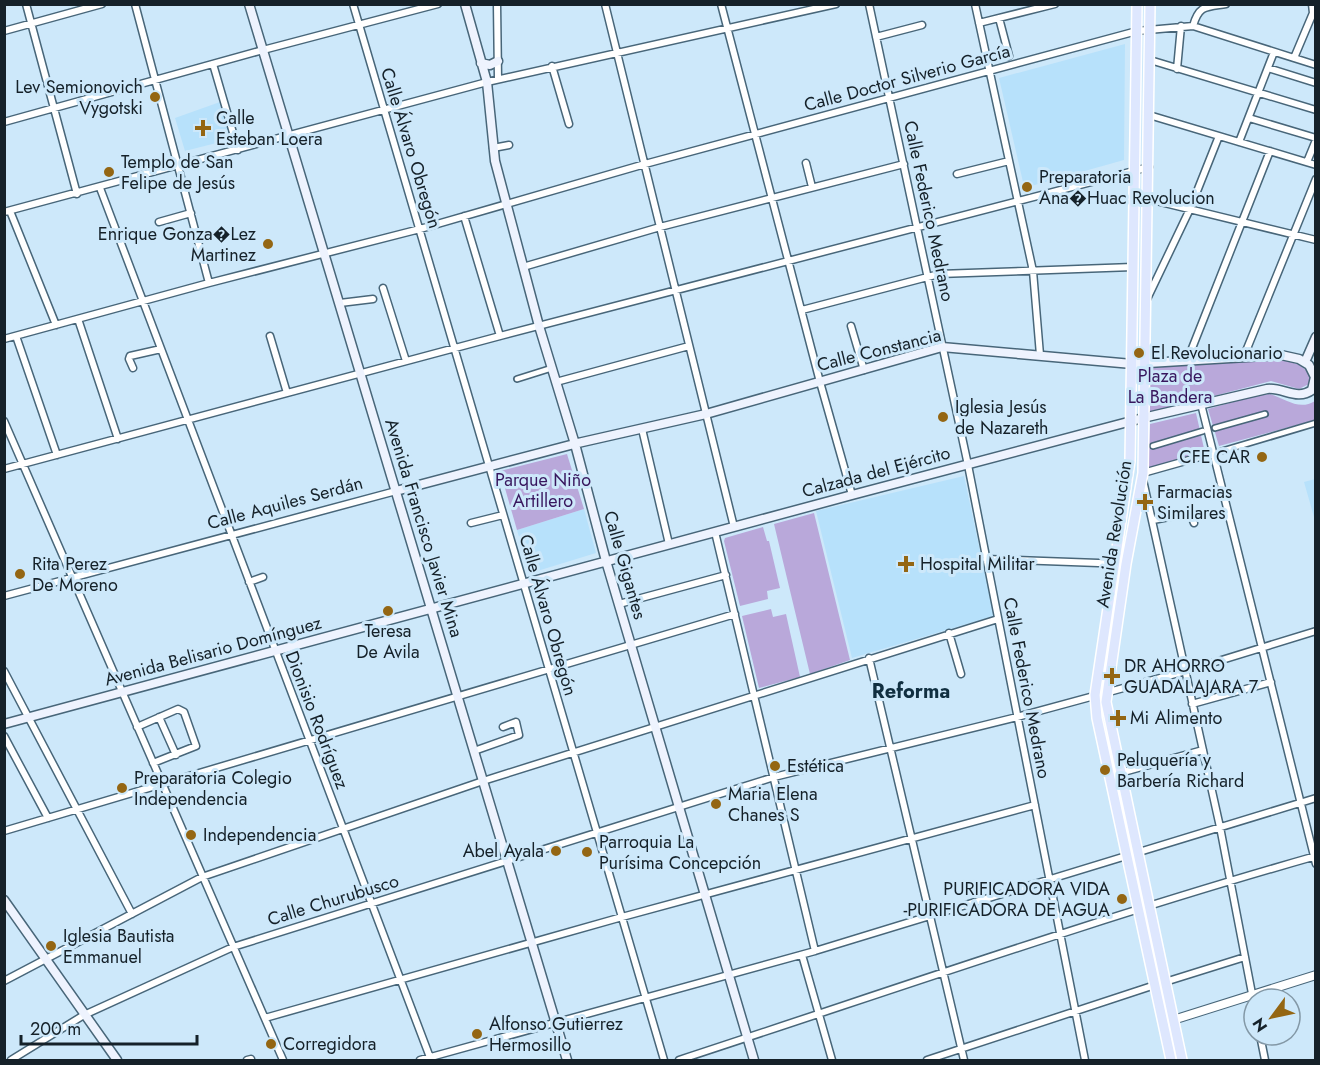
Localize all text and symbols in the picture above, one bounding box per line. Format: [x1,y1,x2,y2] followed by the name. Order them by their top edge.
[801,38,1013,118] street label: Calle Doctor Silverio García
[374,64,448,232] street label: Calle Álvaro Obregón
[15,74,143,121] place label: Lev Semionovich Vygotski
[148,90,162,104] marker: Lev Semionovich Vygotski
[216,105,323,152] place label: Calle Esteban Loera
[897,118,961,304] street label: Calle Federico Medrano
[194,119,212,137] marker: Calle Esteban Loera
[121,149,235,196] place label: Templo de San Felipe de Jesús
[1039,164,1215,211] place label: Preparatoria Ana�Huac Revolucion
[102,165,116,179] marker: Templo de San Felipe de Jesús
[1020,180,1034,194] marker: Preparatoria Ana�Huac Revolucion
[98,221,257,268] place label: Enrique Gonza�Lez Martinez
[261,237,275,251] marker: Enrique Gonza�Lez Martinez
[814,322,944,378] street label: Calle Constancia
[1151,340,1283,366] place label: El Revolucionario
[1132,346,1146,360] marker: El Revolucionario
[1128,363,1212,410] park label: Plaza de La Bandera
[955,394,1048,441] place label: Iglesia Jesús de Nazareth
[936,410,950,424] marker: Iglesia Jesús de Nazareth
[378,415,470,641] street label: Avenida Francisco Javier Mina
[799,440,953,504] street label: Calzada del Ejército
[1179,444,1250,470] place label: CFE CAR
[1255,450,1269,464] marker: CFE CAR
[1090,458,1138,610] street label: Avenida Revolución
[495,467,591,514] park label: Parque Niño Artillero
[204,470,366,536] street label: Calle Aquiles Serdán
[1157,479,1232,526] place label: Farmacias Similares
[1138,495,1152,509] marker: Farmacias Similares
[597,508,653,622] street label: Calle Gigantes
[513,531,583,699] street label: Calle Álvaro Obregón
[32,551,118,598] place label: Rita Perez De Moreno
[920,551,1035,577] place label: Hospital Militar
[897,555,915,573] marker: Hospital Militar
[13,567,27,581] marker: Rita Perez De Moreno
[997,595,1057,781] street label: Calle Federico Medrano
[381,604,395,618] marker: Teresa De Avila
[102,609,325,693] street label: Avenida Belisario Domínguez
[356,618,420,665] place label: Teresa De Avila
[279,647,356,794] street label: Dionisio Rodríguez
[1124,653,1259,700] place label: DR AHORRO GUADALAJARA 7
[1105,669,1119,683] marker: DR AHORRO GUADALAJARA 7
[872,677,950,706] district label: Reforma
[1130,705,1222,731] place label: Mi Alimento
[1111,711,1125,725] marker: Mi Alimento
[1117,747,1244,794] place label: Peluquería y Barbería Richard
[787,753,844,779] place label: Estética
[768,759,782,773] marker: Estética
[1098,763,1112,777] marker: Peluquería y Barbería Richard
[134,765,292,812] place label: Preparatoria Colegio Independencia
[115,781,129,795] marker: Preparatoria Colegio Independencia
[728,781,818,828] place label: Maria Elena Chanes S
[709,797,723,811] marker: Maria Elena Chanes S
[203,822,316,848] place label: Independencia
[184,828,198,842] marker: Independencia
[599,829,761,876] place label: Parroquia La Purísima Concepción
[463,838,544,864] place label: Abel Ayala
[549,844,563,858] marker: Abel Ayala
[580,845,594,859] marker: Parroquia La Purísima Concepción
[264,868,402,932] street label: Calle Churubusco
[903,876,1110,923] place label: PURIFICADORA VIDA -PURIFICADORA DE AGUA
[1115,892,1129,906] marker: PURIFICADORA VIDA -PURIFICADORA DE AGUA
[63,923,174,970] place label: Iglesia Bautista Emmanuel
[44,939,58,953] marker: Iglesia Bautista Emmanuel
[1242,987,1302,1047] north arrow
[21,1008,196,1046] scale bar
[489,1011,624,1058] place label: Alfonso Gutierrez Hermosillo
[1247,1013,1273,1036] text: N
[30,1016,81,1042] text: 200 m
[470,1027,484,1041] marker: Alfonso Gutierrez Hermosillo
[283,1031,376,1057] place label: Corregidora
[264,1037,278,1051] marker: Corregidora

